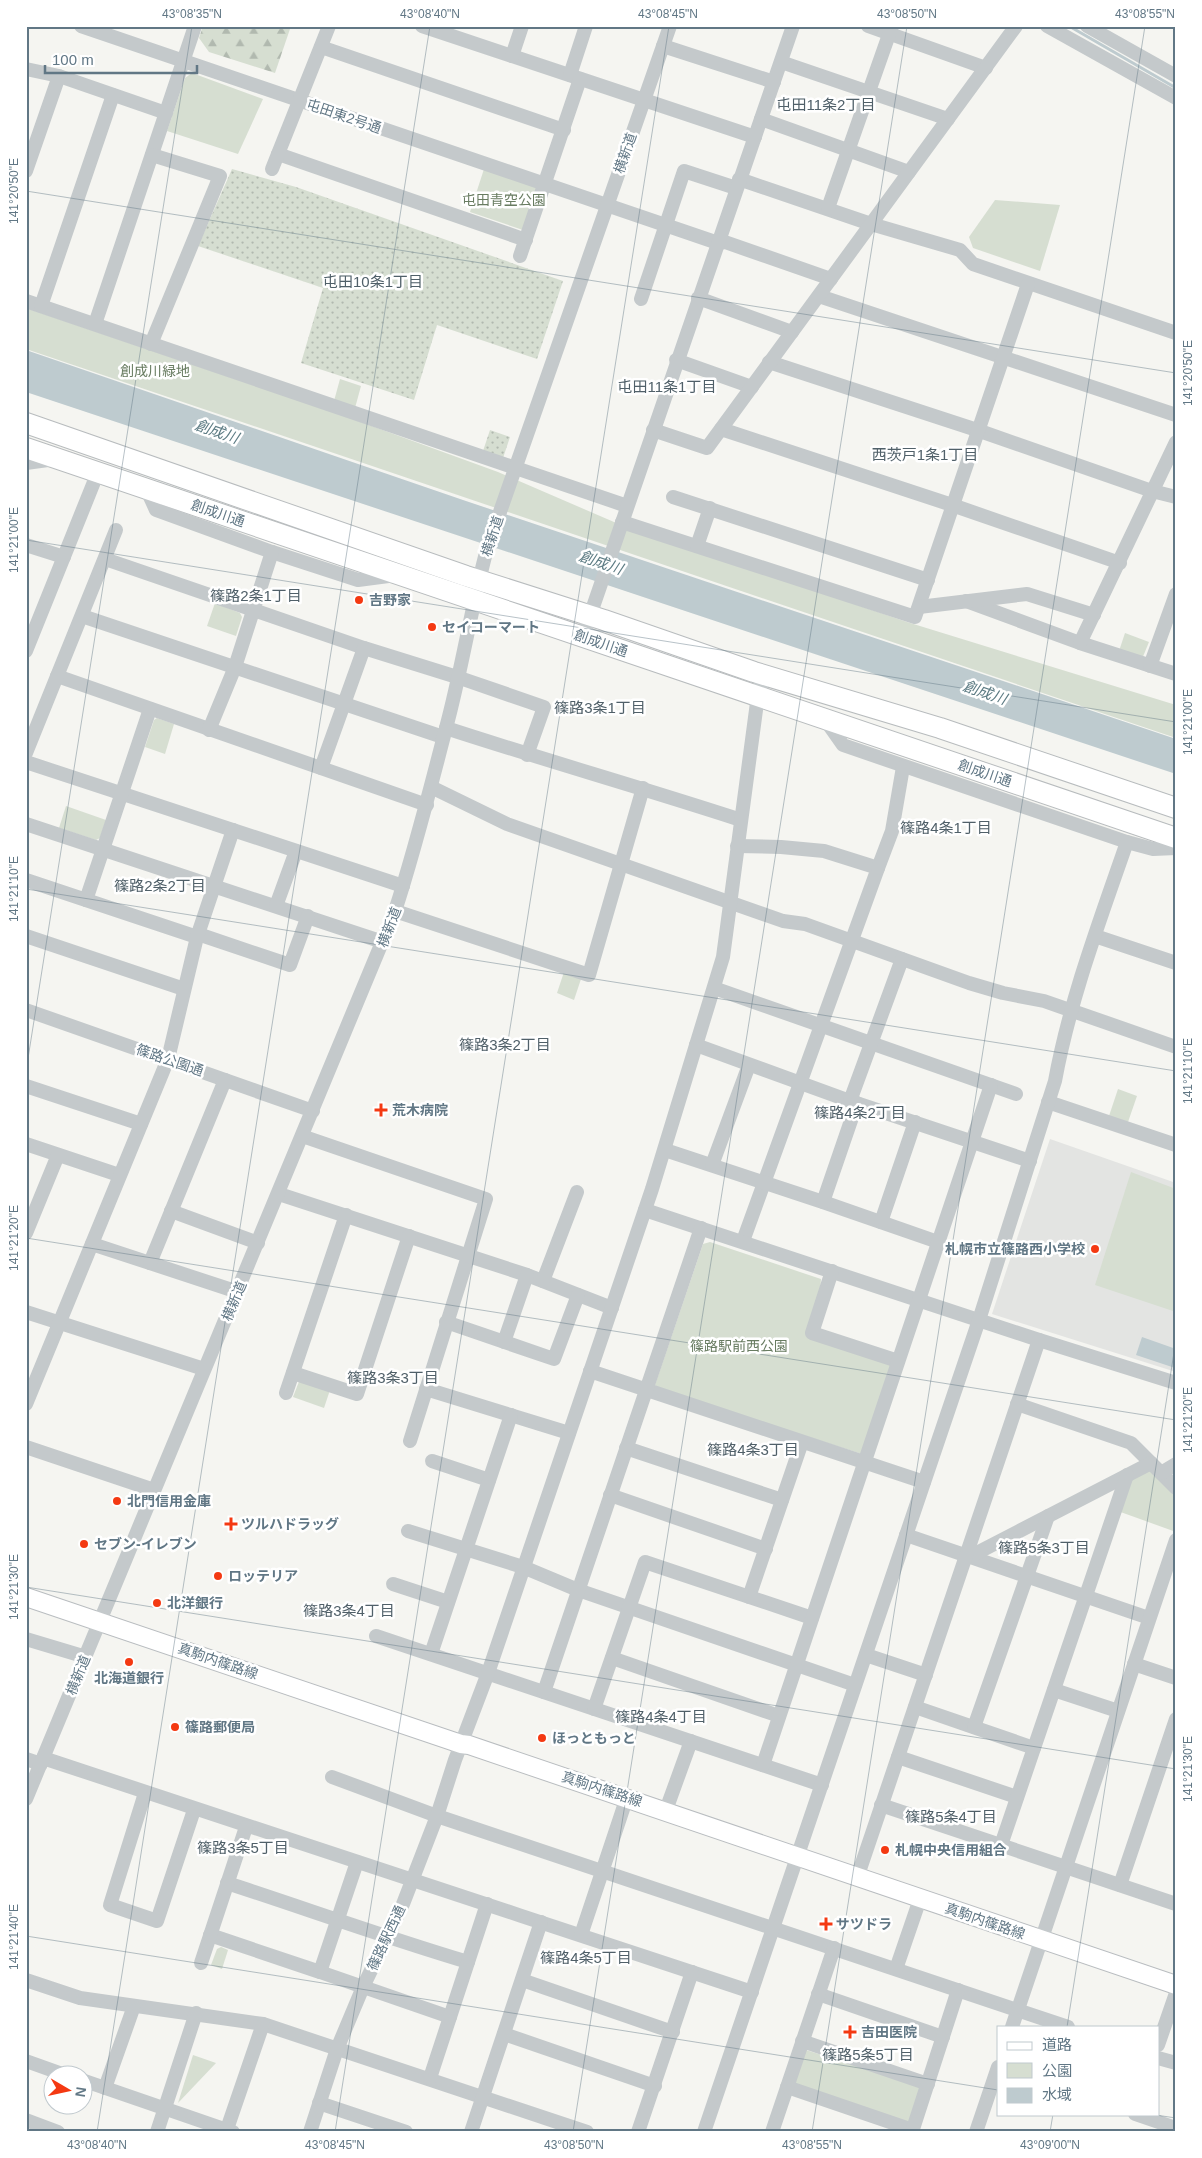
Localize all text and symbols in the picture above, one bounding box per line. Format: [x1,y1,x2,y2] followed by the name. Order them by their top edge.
[162,7,222,21] text: 43°08'35"N
[400,7,460,21] text: 43°08'40"N
[638,7,698,21] text: 43°08'45"N
[877,7,937,21] text: 43°08'50"N
[1115,7,1175,21] text: 43°08'55"N
[45,42,198,74] scale bar
[52,51,94,68] text: 100 m
[305,96,383,136] street label: 屯田東2号通
[777,96,875,113] district label: 屯田11条2丁目
[611,131,639,175] street label: 横新道
[7,158,21,224] text: 141°20'50"E
[462,192,546,208] park label: 屯田青空公園
[323,273,423,290] district label: 屯田10条1丁目
[1181,340,1195,406] text: 141°20'50"E
[120,363,190,379] park label: 創成川緑地
[618,378,716,395] district label: 屯田11条1丁目
[193,416,243,447] water label: 創成川
[872,446,978,463] district label: 西茨戸1条1丁目
[189,496,247,530] street label: 創成川通
[7,507,21,573] text: 141°21'00"E
[478,514,506,558] street label: 横新道
[577,547,627,578] water label: 創成川
[210,587,302,604] district label: 篠路2条1丁目
[369,592,411,608] place label: 吉野家
[353,594,365,606] marker: 吉野家
[442,619,540,635] place label: セイコーマート
[426,621,438,633] marker: セイコーマート
[572,626,630,660] street label: 創成川通
[961,677,1011,708] water label: 創成川
[1181,689,1195,755] text: 141°21'00"E
[554,699,646,716] district label: 篠路3条1丁目
[956,756,1014,790] street label: 創成川通
[900,819,992,836] district label: 篠路4条1丁目
[7,856,21,922] text: 141°21'10"E
[114,877,206,894] district label: 篠路2条2丁目
[374,905,404,949] street label: 横新道
[459,1036,551,1053] district label: 篠路3条2丁目
[1181,1038,1195,1104] text: 141°21'10"E
[134,1041,206,1079] street label: 篠路公園通
[392,1102,448,1118] place label: 荒木病院
[374,1103,388,1117] marker: 荒木病院
[814,1104,906,1121] district label: 篠路4条2丁目
[7,1205,21,1271] text: 141°21'20"E
[945,1241,1085,1257] place label: 札幌市立篠路西小学校
[1089,1243,1101,1255] marker: 札幌市立篠路西小学校
[218,1279,250,1323] street label: 横新道
[690,1338,788,1354] park label: 篠路駅前西公園
[347,1369,439,1386] district label: 篠路3条3丁目
[1181,1387,1195,1453] text: 141°21'20"E
[707,1441,799,1458] district label: 篠路4条3丁目
[127,1493,211,1509] place label: 北門信用金庫
[111,1495,123,1507] marker: 北門信用金庫
[241,1516,339,1532] place label: ツルハドラッグ
[225,1518,237,1530] marker: ツルハドラッグ
[94,1536,197,1552] place label: セブン-イレブン
[78,1538,90,1550] marker: セブン-イレブン
[998,1539,1090,1556] district label: 篠路5条3丁目
[7,1554,21,1620] text: 141°21'30"E
[228,1568,298,1584] place label: ロッテリア
[212,1570,224,1582] marker: ロッテリア
[167,1595,223,1611] place label: 北洋銀行
[151,1597,163,1609] marker: 北洋銀行
[303,1602,395,1619] district label: 篠路3条4丁目
[176,1640,260,1682] street label: 真駒内篠路線
[63,1653,93,1697] street label: 横新道
[123,1656,135,1668] marker: 北海道銀行
[94,1670,164,1686] place label: 北海道銀行
[615,1708,707,1725] district label: 篠路4条4丁目
[185,1719,255,1735] place label: 篠路郵便局
[169,1721,181,1733] marker: 篠路郵便局
[552,1730,636,1746] place label: ほっともっと
[536,1732,548,1744] marker: ほっともっと
[1181,1736,1195,1802] text: 141°21'30"E
[560,1768,644,1810] street label: 真駒内篠路線
[905,1808,997,1825] district label: 篠路5条4丁目
[197,1839,289,1856] district label: 篠路3条5丁目
[895,1842,1007,1858] place label: 札幌中央信用組合
[879,1844,891,1856] marker: 札幌中央信用組合
[943,1900,1027,1942] street label: 真駒内篠路線
[364,1903,408,1973] street label: 篠路駅西通
[7,1904,21,1970] text: 141°21'40"E
[836,1916,892,1932] place label: サツドラ
[820,1918,832,1930] marker: サツドラ
[540,1949,632,1966] district label: 篠路4条5丁目
[861,2024,917,2040] place label: 吉田医院
[843,2025,857,2039] marker: 吉田医院
[997,2026,1160,2116] legend
[1042,2036,1072,2053] text: 道路
[822,2046,914,2063] district label: 篠路5条5丁目
[1042,2062,1072,2079] text: 公園
[42,2066,92,2116] north arrow
[72,2086,90,2098] text: N
[1042,2086,1072,2103] text: 水域
[67,2138,127,2152] text: 43°08'40"N
[305,2138,365,2152] text: 43°08'45"N
[544,2138,604,2152] text: 43°08'50"N
[782,2138,842,2152] text: 43°08'55"N
[1020,2138,1080,2152] text: 43°09'00"N

